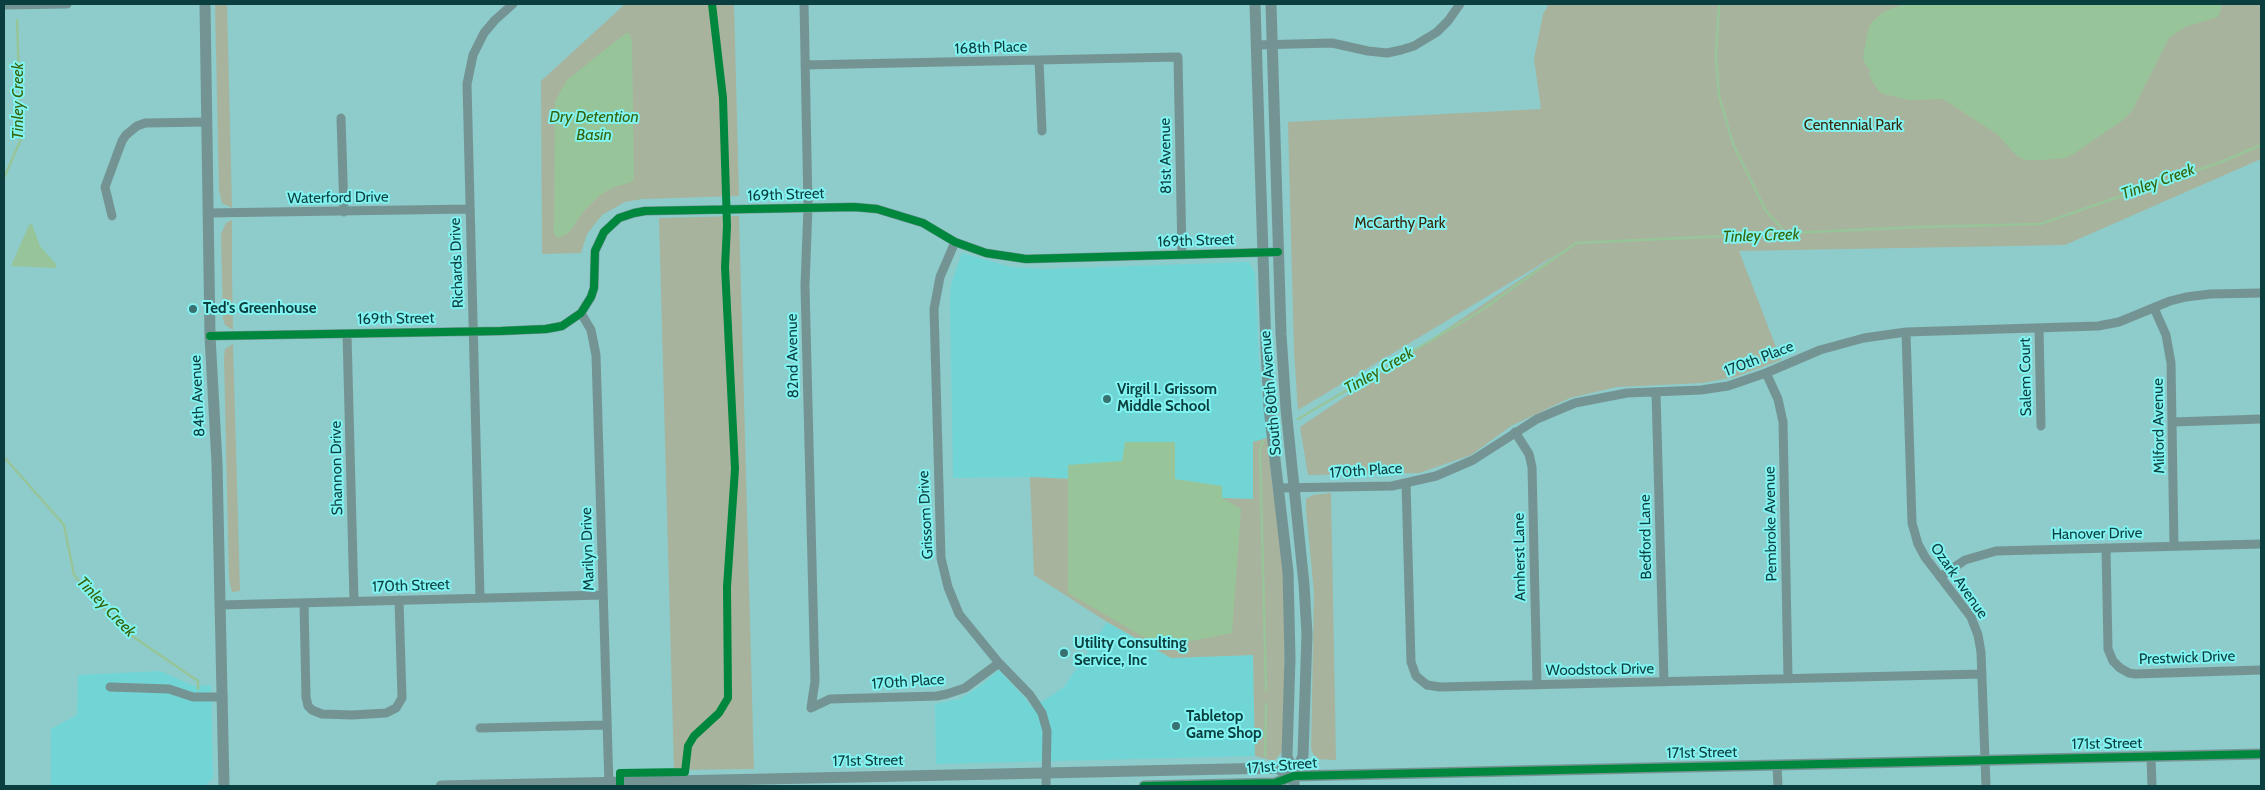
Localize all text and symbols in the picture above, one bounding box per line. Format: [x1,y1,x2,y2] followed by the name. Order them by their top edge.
[954,38,1028,58] street label: 168th Place
[8,63,28,139] water label: Tinley Creek
[549,107,639,145] water label: Dry Detention Basin
[1804,117,1902,135] park label: Centennial Park
[1156,118,1176,194] street label: 81st Avenue
[2119,160,2197,204] water label: Tinley Creek
[747,185,825,205] street label: 169th Street
[287,188,389,208] street label: Waterford Drive
[1355,215,1445,233] park label: McCarthy Park
[446,218,468,308] street label: Richards Drive
[1722,225,1800,247] water label: Tinley Creek
[1157,231,1235,251] street label: 169th Street
[203,300,316,318] place label: Ted's Greenhouse
[187,303,199,315] marker: Ted's Greenhouse
[357,309,435,329] street label: 169th Street
[783,314,803,398] street label: 82nd Avenue
[1257,330,1285,456] street label: South 80th Avenue
[1722,338,1796,380] street label: 170th Place
[2016,338,2036,416] street label: Salem Court
[1341,343,1417,399] water label: Tinley Creek
[187,355,209,437] street label: 84th Avenue
[2149,378,2169,474] street label: Milford Avenue
[1117,381,1217,416] place label: Virgil I. Grissom Middle School
[1101,393,1113,405] marker: Virgil I. Grissom Middle School
[327,421,347,515] street label: Shannon Drive
[1329,459,1403,483] street label: 170th Place
[1761,466,1781,582] street label: Pembroke Avenue
[915,470,937,560] street label: Grissom Drive
[1636,494,1656,580] street label: Bedford Lane
[578,507,598,591] street label: Marilyn Drive
[1510,513,1530,601] street label: Amherst Lane
[2051,524,2143,544] street label: Hanover Drive
[1926,540,1992,622] street label: Ozark Avenue
[72,573,140,641] water label: Tinley Creek
[372,576,450,596] street label: 170th Street
[1074,635,1186,670] place label: Utility Consulting Service, Inc
[1058,647,1070,659] marker: Utility Consulting Service, Inc
[2138,647,2236,669] street label: Prestwick Drive
[1546,660,1654,680] street label: Woodstock Drive
[871,670,945,694] street label: 170th Place
[1186,708,1262,743] place label: Tabletop Game Shop
[1170,720,1182,732] marker: Tabletop Game Shop
[2072,734,2142,754] street label: 171st Street
[1667,743,1737,763] street label: 171st Street
[833,751,903,771] street label: 171st Street
[1246,754,1318,778] street label: 171st Street

